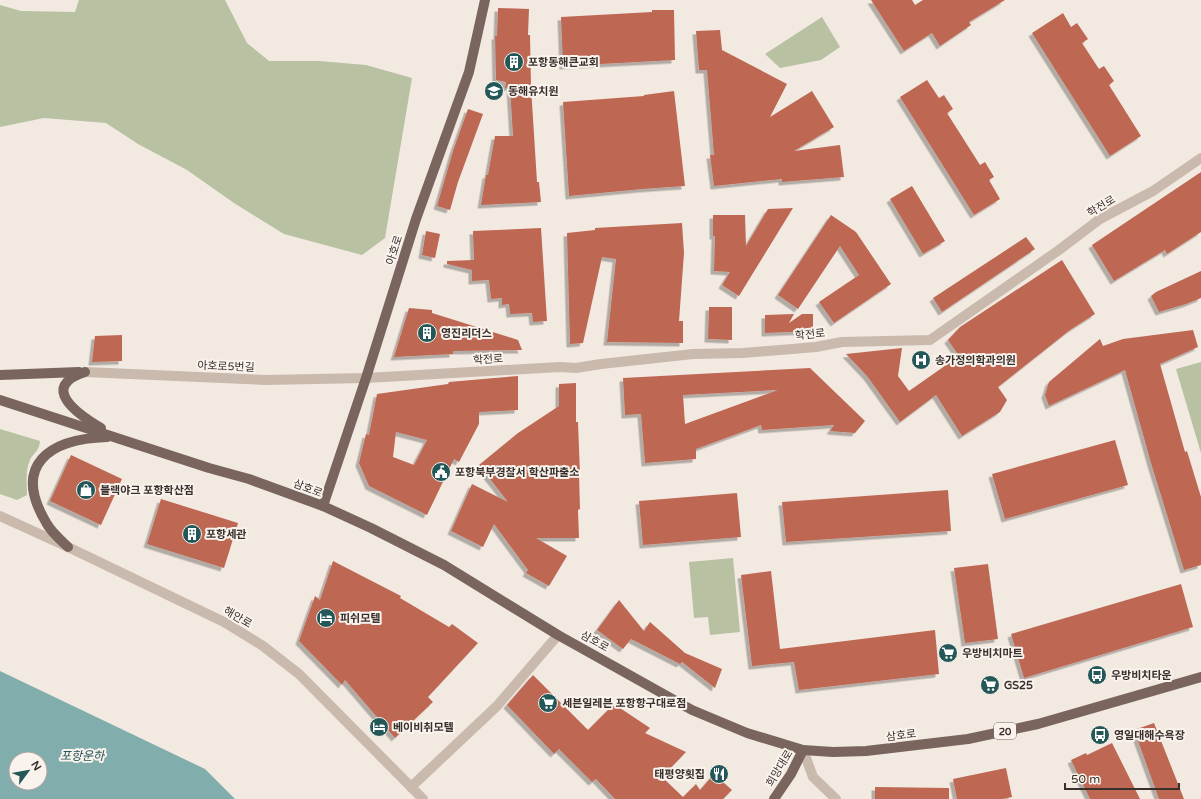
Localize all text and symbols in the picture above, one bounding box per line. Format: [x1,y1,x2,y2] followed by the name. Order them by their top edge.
[503,51,525,73] building icon: 포항동해큰교회
[528,56,599,69] place label: 포항동해큰교회
[483,80,505,102] school or university icon: 동해유치원
[508,85,559,98] place label: 동해유치원
[1085,193,1118,220] street label: 학전로
[384,234,405,267] street label: 아호로
[416,322,438,344] building icon: 영진리더스
[794,326,826,343] street label: 학전로
[441,327,492,340] place label: 영진리더스
[910,349,932,371] hospital icon: 송가정의학과의원
[472,352,504,367] street label: 학전로
[935,354,1016,367] place label: 송가정의학과의원
[197,359,255,374] street label: 아호로5번길
[430,461,452,483] public building icon: 포항북부경찰서 학산파출소
[455,466,579,479] place label: 포항북부경찰서 학산파출소
[291,477,324,500] street label: 삼호로
[75,479,97,501] shop icon: 블랙야크 포항학산점
[100,484,194,497] place label: 블랙야크 포항학산점
[181,523,203,545] building icon: 포항세관
[206,528,246,541] place label: 포항세관
[221,604,254,631] street label: 해안로
[315,607,337,629] hotel icon: 피쉬모텔
[340,612,380,625] place label: 피쉬모텔
[578,628,611,654] street label: 삼호로
[937,642,959,664] supermarket icon: 우방비치마트
[962,647,1023,660] place label: 우방비치마트
[1086,664,1108,686] bus stop icon: 우방비치타운
[1111,669,1172,682] place label: 우방비치타운
[979,674,1001,696] supermarket icon: GS25
[1004,679,1033,692] place label: GS25
[537,692,559,714] supermarket icon: 세븐일레븐 포항항구대로점
[562,697,686,710] place label: 세븐일레븐 포항항구대로점
[368,716,390,738] hotel icon: 베이비취모텔
[393,721,454,734] place label: 베이비취모텔
[994,723,1016,739] road number: 20
[1089,724,1111,746] bus stop icon: 영일대해수욕장
[885,727,917,744] street label: 삼호로
[1114,729,1185,742] place label: 영일대해수욕장
[763,748,795,789] street label: 희망대로
[60,749,106,763] water label: 포항운하
[8,751,48,791] north arrow
[28,759,44,773] text: N
[708,763,730,785] restaurant icon: 태평양횟집
[1065,765,1179,791] scale bar
[654,768,705,781] place label: 태평양횟집
[1071,772,1100,786] text: 50 m

